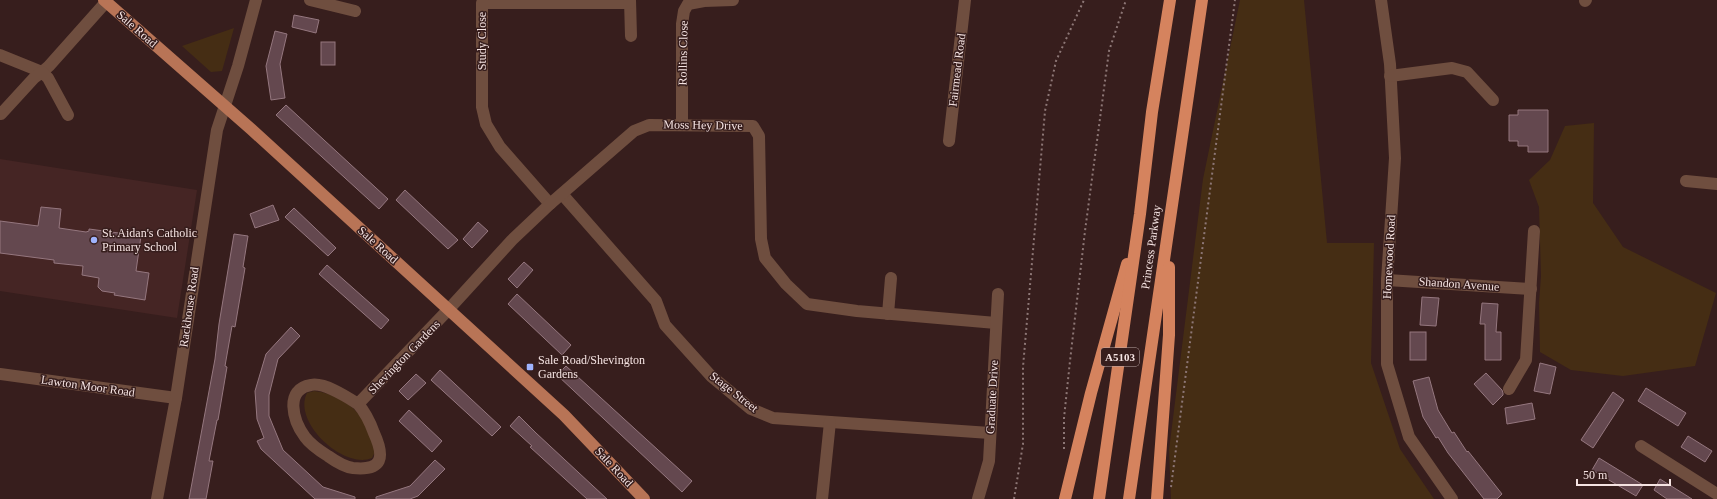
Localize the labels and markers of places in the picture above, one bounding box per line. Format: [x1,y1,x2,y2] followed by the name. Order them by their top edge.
[102,226,197,254] place label: St. Aidan's Catholic Primary School
[89,235,99,245] marker: St. Aidan's Catholic Primary School
[538,353,645,381] place label: Sale Road/Shevington Gardens
[525,362,535,372] marker: Sale Road/Shevington Gardens

